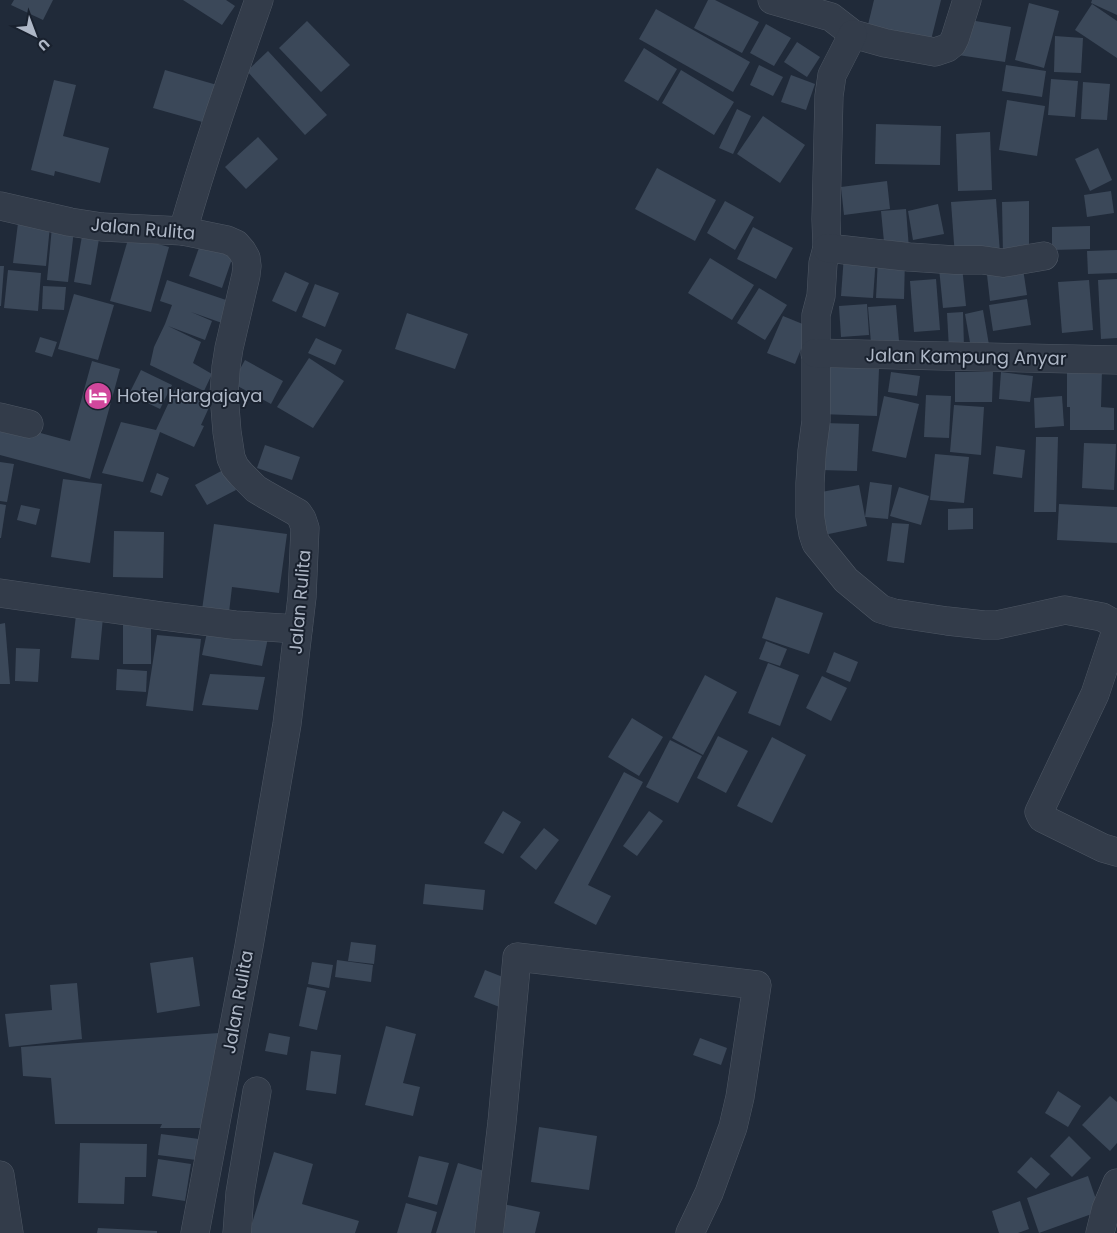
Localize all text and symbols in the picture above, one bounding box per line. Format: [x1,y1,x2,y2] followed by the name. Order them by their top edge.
[10,10,60,60] north arrow
[33,34,54,55] text: U
[90,211,196,246] street label: Jalan Rulita
[865,342,1067,371] street label: Jalan Kampung Anyar
[83,381,113,411] hotel icon: Hotel Hargajaya
[117,383,263,408] place label: Hotel Hargajaya
[282,549,317,655] street label: Jalan Rulita
[216,948,259,1056] street label: Jalan Rulita

